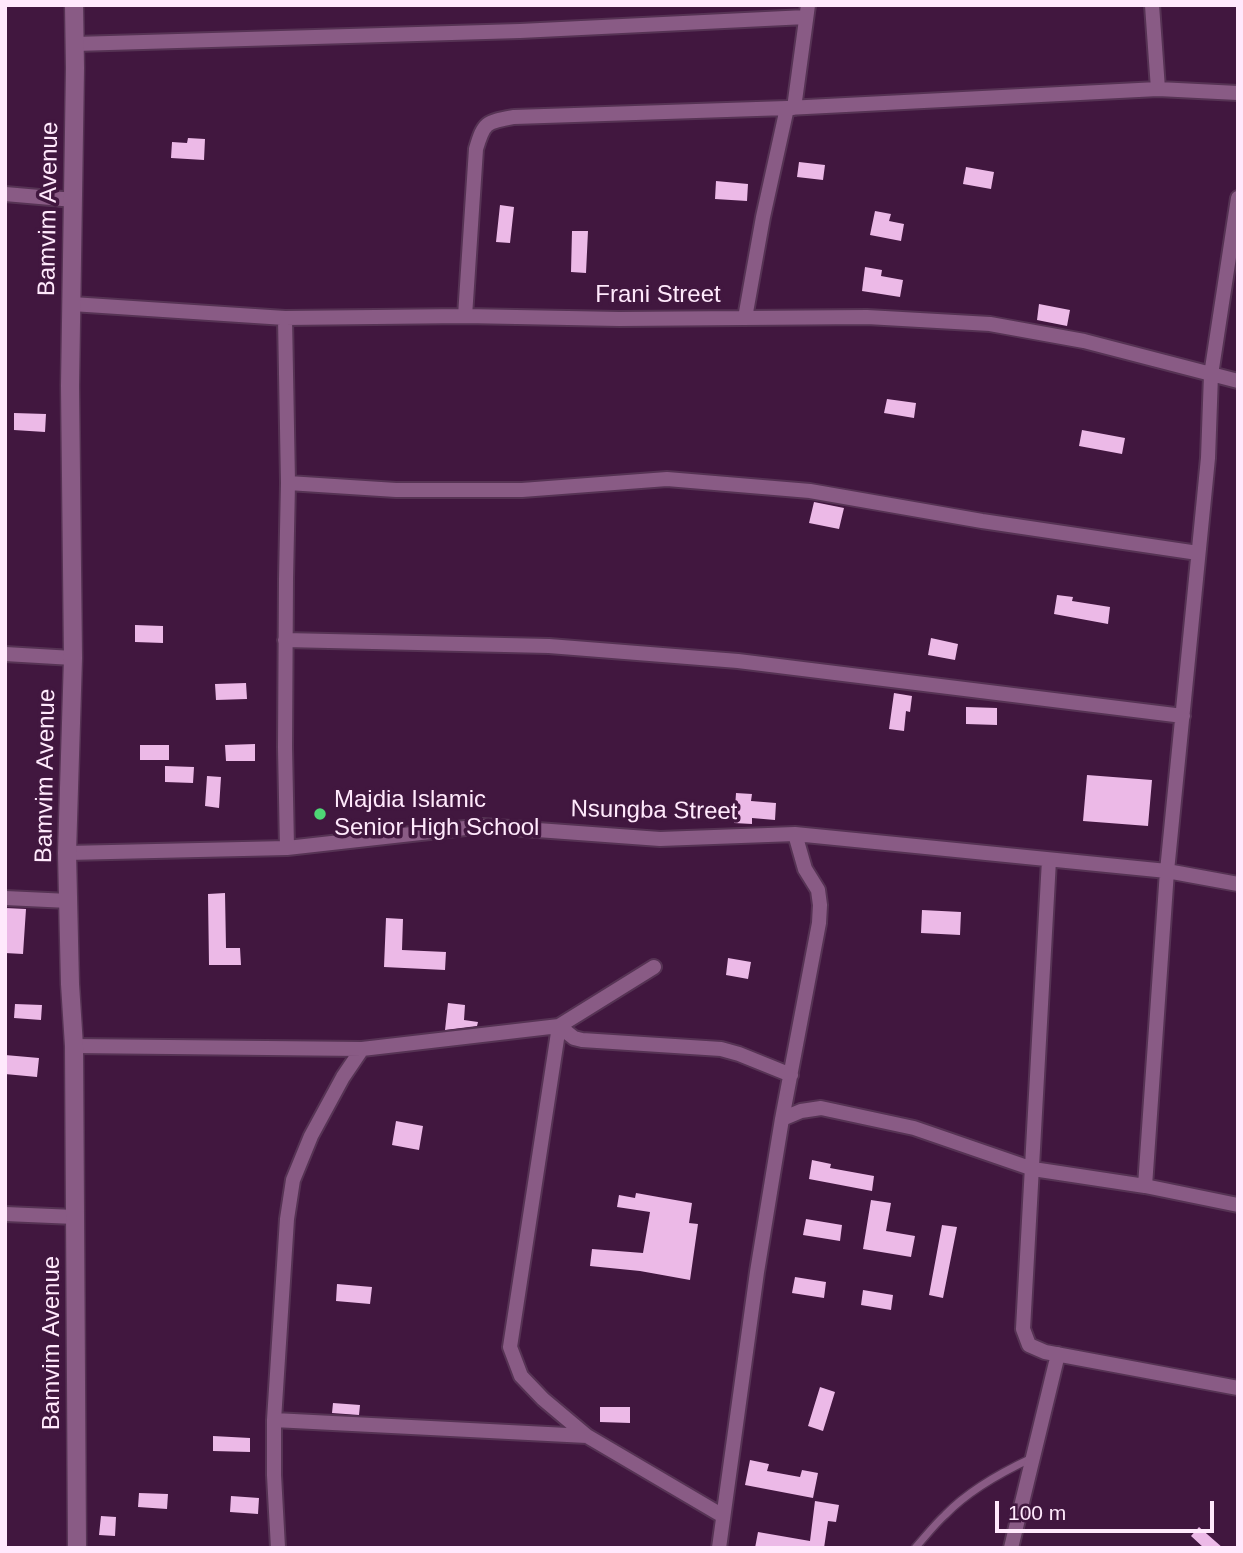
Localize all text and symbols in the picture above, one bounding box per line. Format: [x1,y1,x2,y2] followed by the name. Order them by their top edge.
[33,122,65,296] street label: Bamvim Avenue
[595,281,721,309] street label: Frani Street
[30,689,62,863] street label: Bamvim Avenue
[334,786,539,842] place label: Majdia Islamic Senior High School
[570,795,738,827] street label: Nsungba Street
[312,806,328,822] marker: Majdia Islamic Senior High School
[38,1256,66,1430] street label: Bamvim Avenue
[998,1486,1217,1530] scale bar
[1008,1501,1066,1524] text: 100 m

